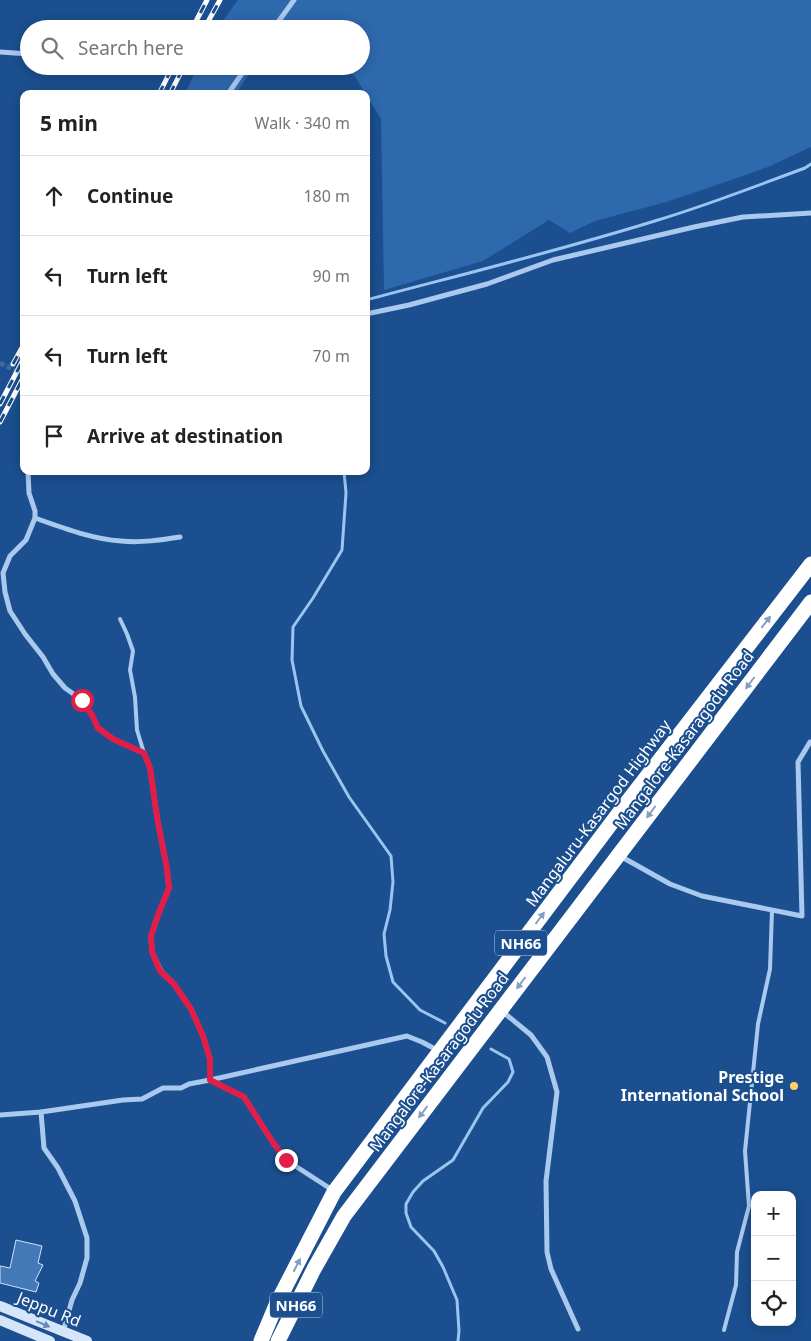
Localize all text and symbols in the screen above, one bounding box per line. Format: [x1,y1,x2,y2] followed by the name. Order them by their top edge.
[20,20,370,75] search box
[38,34,66,62] icon: search
[78,35,184,61] text: Search here
[40,109,98,137] text: 5 min
[255,112,350,134] text: Walk · 340 m
[40,182,68,210] icon: ahead
[87,183,173,209] text: Continue
[303,185,350,207] text: 180 m
[40,262,68,290] icon: left
[87,263,168,289] text: Turn left
[313,265,350,287] text: 90 m
[40,342,68,370] icon: left
[87,343,168,369] text: Turn left
[313,345,350,367] text: 70 m
[40,422,68,450] icon: arrive
[87,423,283,449] text: Arrive at destination
[761,616,772,629] one-way arrow
[609,646,759,834] street label: Mangalore-Kasaragodu Road
[744,676,755,689] one-way arrow
[71,689,94,712] route start
[520,714,676,911] street label: Mangaluru-Kasargod Highway
[646,805,657,818] one-way arrow
[535,911,545,925] one-way arrow
[495,930,547,956] road number: NH66
[364,968,514,1156] street label: Mangalore-Kasaragodu Road
[516,976,526,990] one-way arrow
[621,1066,784,1106] place label: Prestige International School
[788,1080,800,1092] marker: Prestige International School
[417,1106,428,1119] one-way arrow
[275,1149,298,1172] route end
[751,1191,796,1326] map controls
[751,1191,796,1236] button: +
[751,1236,796,1281] button: −
[293,1258,301,1272] one-way arrow
[751,1281,796,1326] button: locate
[12,1286,84,1332] street label: Jeppu Rd
[270,1292,322,1318] road number: NH66
[36,1320,50,1328] one-way arrow

